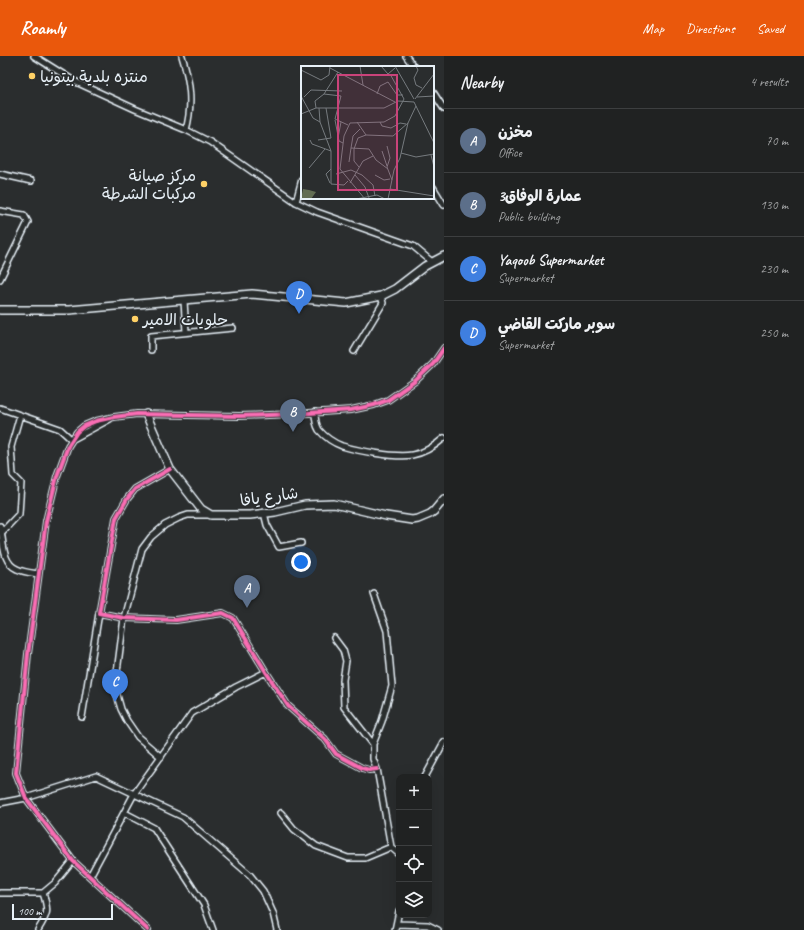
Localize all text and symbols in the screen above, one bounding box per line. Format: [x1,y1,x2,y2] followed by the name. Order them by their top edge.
[20,16,66,40] text: Roamly
[643,20,664,37] text: Map
[686,20,735,37] text: Directions
[757,20,784,37] text: Saved
[301,66,434,199] inset map
[40,67,148,87] place label: منتزه بلدية بيتونيا
[27,71,37,81] marker: منتزه بلدية بيتونيا
[460,72,503,93] text: Nearby
[750,74,788,90] text: 4 results
[498,123,533,142] text: مخزن
[470,133,476,149] text: A
[766,133,788,149] text: 70 m
[498,145,522,161] text: Office
[102,166,196,204] place label: مركز صيانة مركبات الشرطة
[199,179,209,189] marker: مركز صيانة مركبات الشرطة
[498,187,582,206] text: عمارة الوفاق3
[470,197,476,213] text: B
[760,197,788,213] text: 130 m
[498,209,560,225] text: Public building
[498,251,603,270] text: Yaqoob Supermarket
[470,261,476,277] text: C
[760,261,788,277] text: 230 m
[498,270,553,286] text: Supermarket
[286,281,312,314] pin: D
[141,310,228,330] place label: حلويات الامير
[130,314,140,324] marker: حلويات الامير
[498,315,615,334] text: سوبر ماركت القاضي
[469,325,477,341] text: D
[760,325,788,341] text: 250 m
[498,337,553,353] text: Supermarket
[280,399,306,432] pin: B
[239,483,300,512] street label: شارع يافا
[291,552,311,572] your location
[234,575,260,608] pin: A
[102,669,128,702] pin: C
[396,774,432,918] map controls
[396,774,432,810] button: +
[396,810,432,846] button: −
[396,846,432,882] button: locate
[396,882,432,918] button: layers
[12,902,113,921] scale bar
[18,904,42,918] text: 100 m

